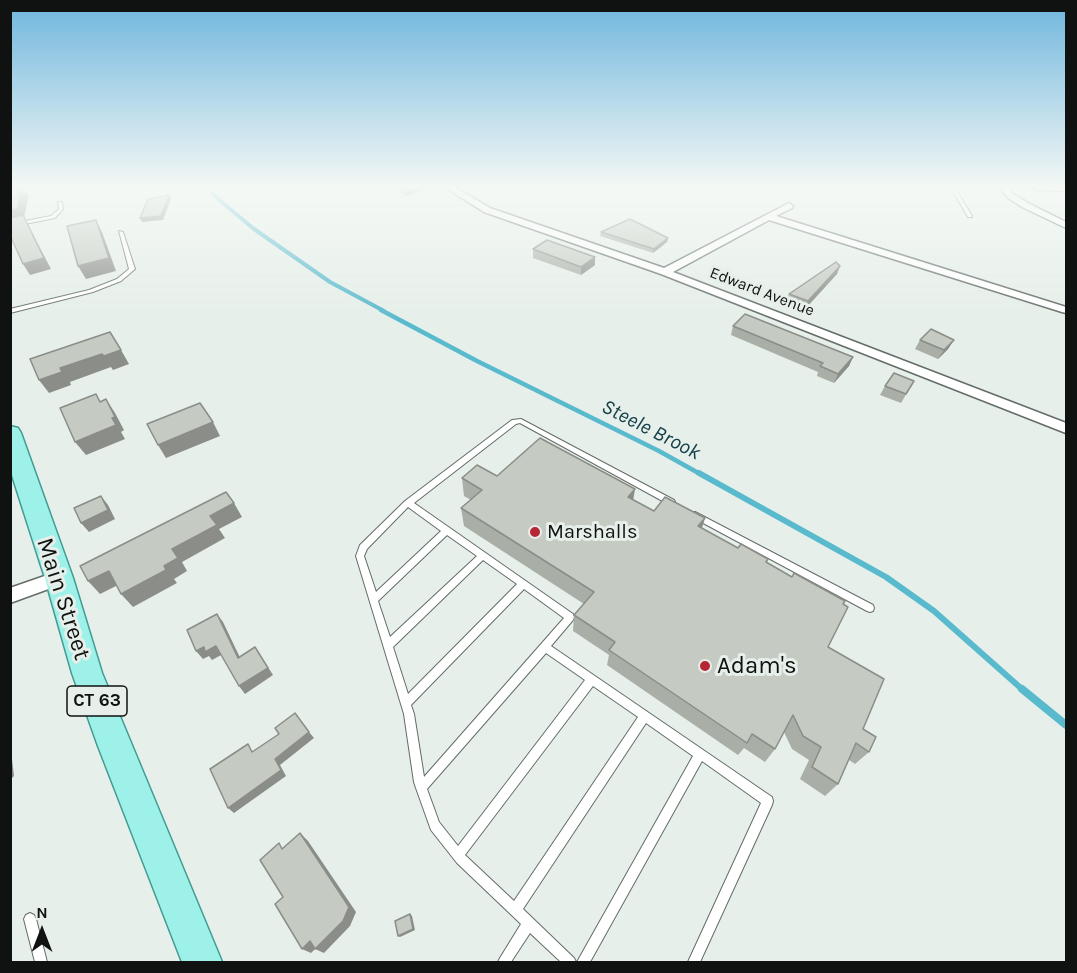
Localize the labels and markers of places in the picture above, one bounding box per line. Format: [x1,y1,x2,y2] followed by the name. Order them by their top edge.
[547,520,637,544] place label: Marshalls
[528,525,542,539] marker: Marshalls
[717,652,797,680] place label: Adam's
[698,659,712,673] marker: Adam's

